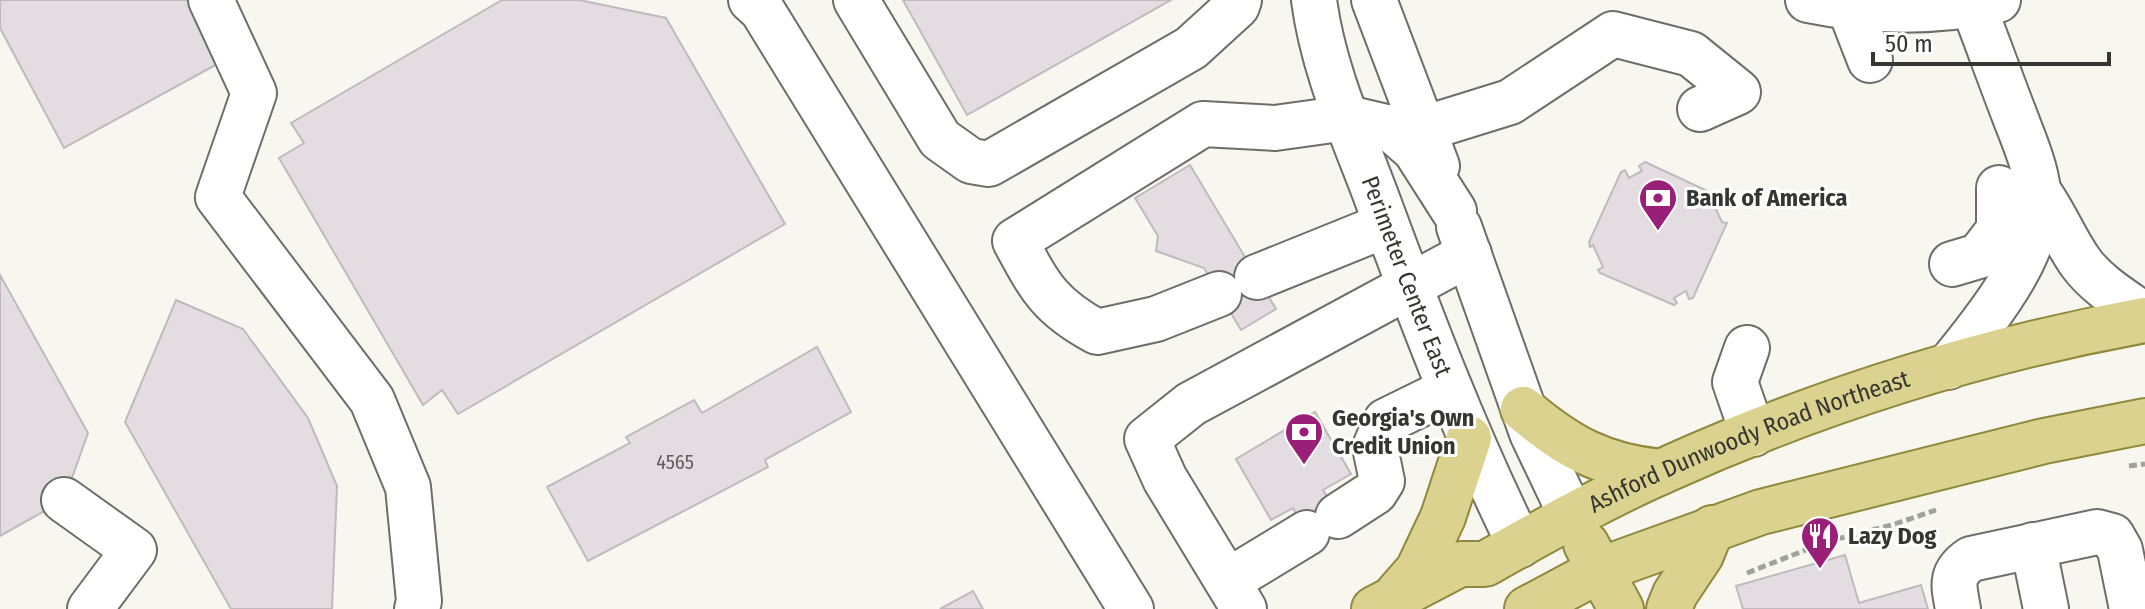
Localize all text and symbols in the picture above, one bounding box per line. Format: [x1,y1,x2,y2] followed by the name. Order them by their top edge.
[1873,16,2109,66] scale bar
[1885,30,1933,58] text: 50 m
[1356,172,1458,381] street label: Perimeter Center East
[1637,177,1679,232] bank icon: Bank of America
[1686,184,1848,212] place label: Bank of America
[1584,365,1913,519] street label: Ashford Dunwoody Road Northeast
[1332,404,1474,460] place label: Georgia's Own Credit Union
[1283,411,1325,466] bank icon: Georgia's Own Credit Union
[656,450,694,474] house number: 4565
[1799,515,1841,570] restaurant icon: Lazy Dog
[1848,522,1937,550] place label: Lazy Dog

